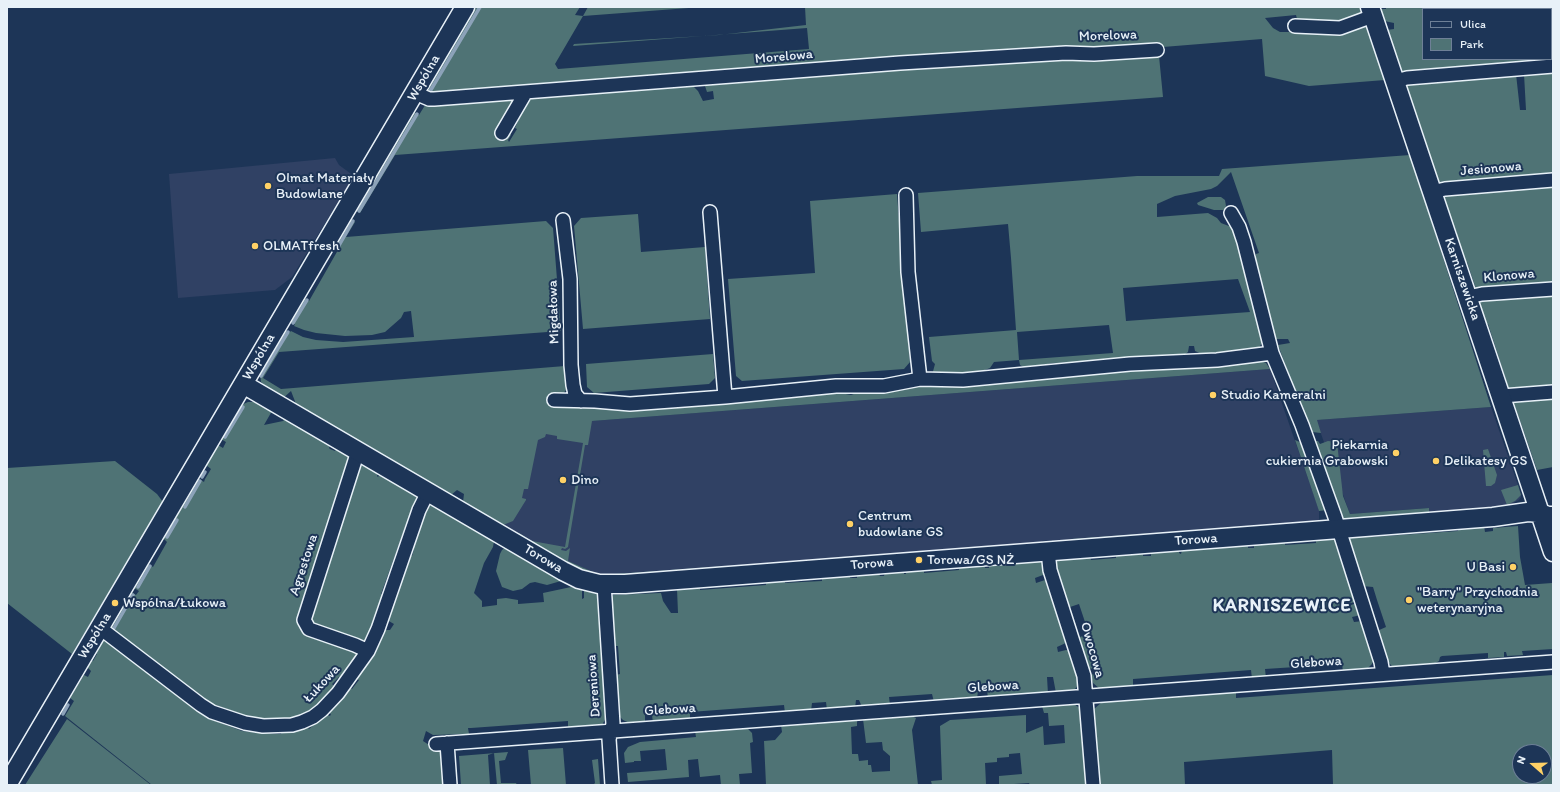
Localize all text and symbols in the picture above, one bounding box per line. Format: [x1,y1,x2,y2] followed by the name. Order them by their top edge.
[1422,8,1552,60] legend
[1460,17,1486,31] text: Ulica
[1079,27,1137,45] street label: Morelowa
[1460,37,1484,51] text: Park
[754,46,814,68] street label: Morelowa
[404,52,444,104] street label: Wspólna
[1460,158,1522,180] street label: Jesionowa
[276,170,374,202] place label: Olmat Materiały Budowlane
[263,181,273,191] marker: Olmat Materiały Budowlane
[1440,236,1484,322] street label: Karniszewicka
[263,238,339,254] place label: OLMATfresh
[250,241,260,251] marker: OLMATfresh
[1483,265,1535,287] street label: Klonowa
[544,280,564,344] street label: Migdałowa
[239,331,279,383] street label: Wspólna
[1221,387,1326,403] place label: Studio Kameralni
[1208,390,1218,400] marker: Studio Kameralni
[1266,437,1388,470] place label: Piekarnia cukiernia Grabowski
[1391,448,1401,458] marker: Piekarnia cukiernia Grabowski
[1444,453,1527,469] place label: Delikatesy GS
[1431,456,1441,466] marker: Delikatesy GS
[571,472,599,488] place label: Dino
[558,475,568,485] marker: Dino
[858,508,943,540] place label: Centrum budowlane GS
[845,519,855,529] marker: Centrum budowlane GS
[1174,530,1218,550] street label: Torowa
[286,532,322,598] street label: Agrestowa
[520,541,566,577] street label: Torowa
[927,552,1014,568] place label: Torowa/GS NŻ
[850,554,894,574] street label: Torowa
[914,555,924,565] marker: Torowa/GS NŻ
[1466,559,1505,575] place label: U Basi
[1508,562,1518,572] marker: U Basi
[1417,584,1538,616] place label: "Barry" Przychodnia weterynaryjna
[123,595,226,611] place label: Wspólna/Łukowa
[1213,595,1351,617] district label: KARNISZEWICE
[1404,595,1414,605] marker: "Barry" Przychodnia weterynaryjna
[110,598,120,608] marker: Wspólna/Łukowa
[75,610,115,662] street label: Wspólna
[1076,620,1108,680] street label: Owocowa
[1290,653,1342,673] street label: Glebowa
[583,654,605,718] street label: Dereniowa
[300,661,344,707] street label: Łukowa
[967,677,1019,697] street label: Glebowa
[644,700,696,720] street label: Glebowa
[1512,744,1552,784] north arrow
[1514,754,1529,766] text: N

